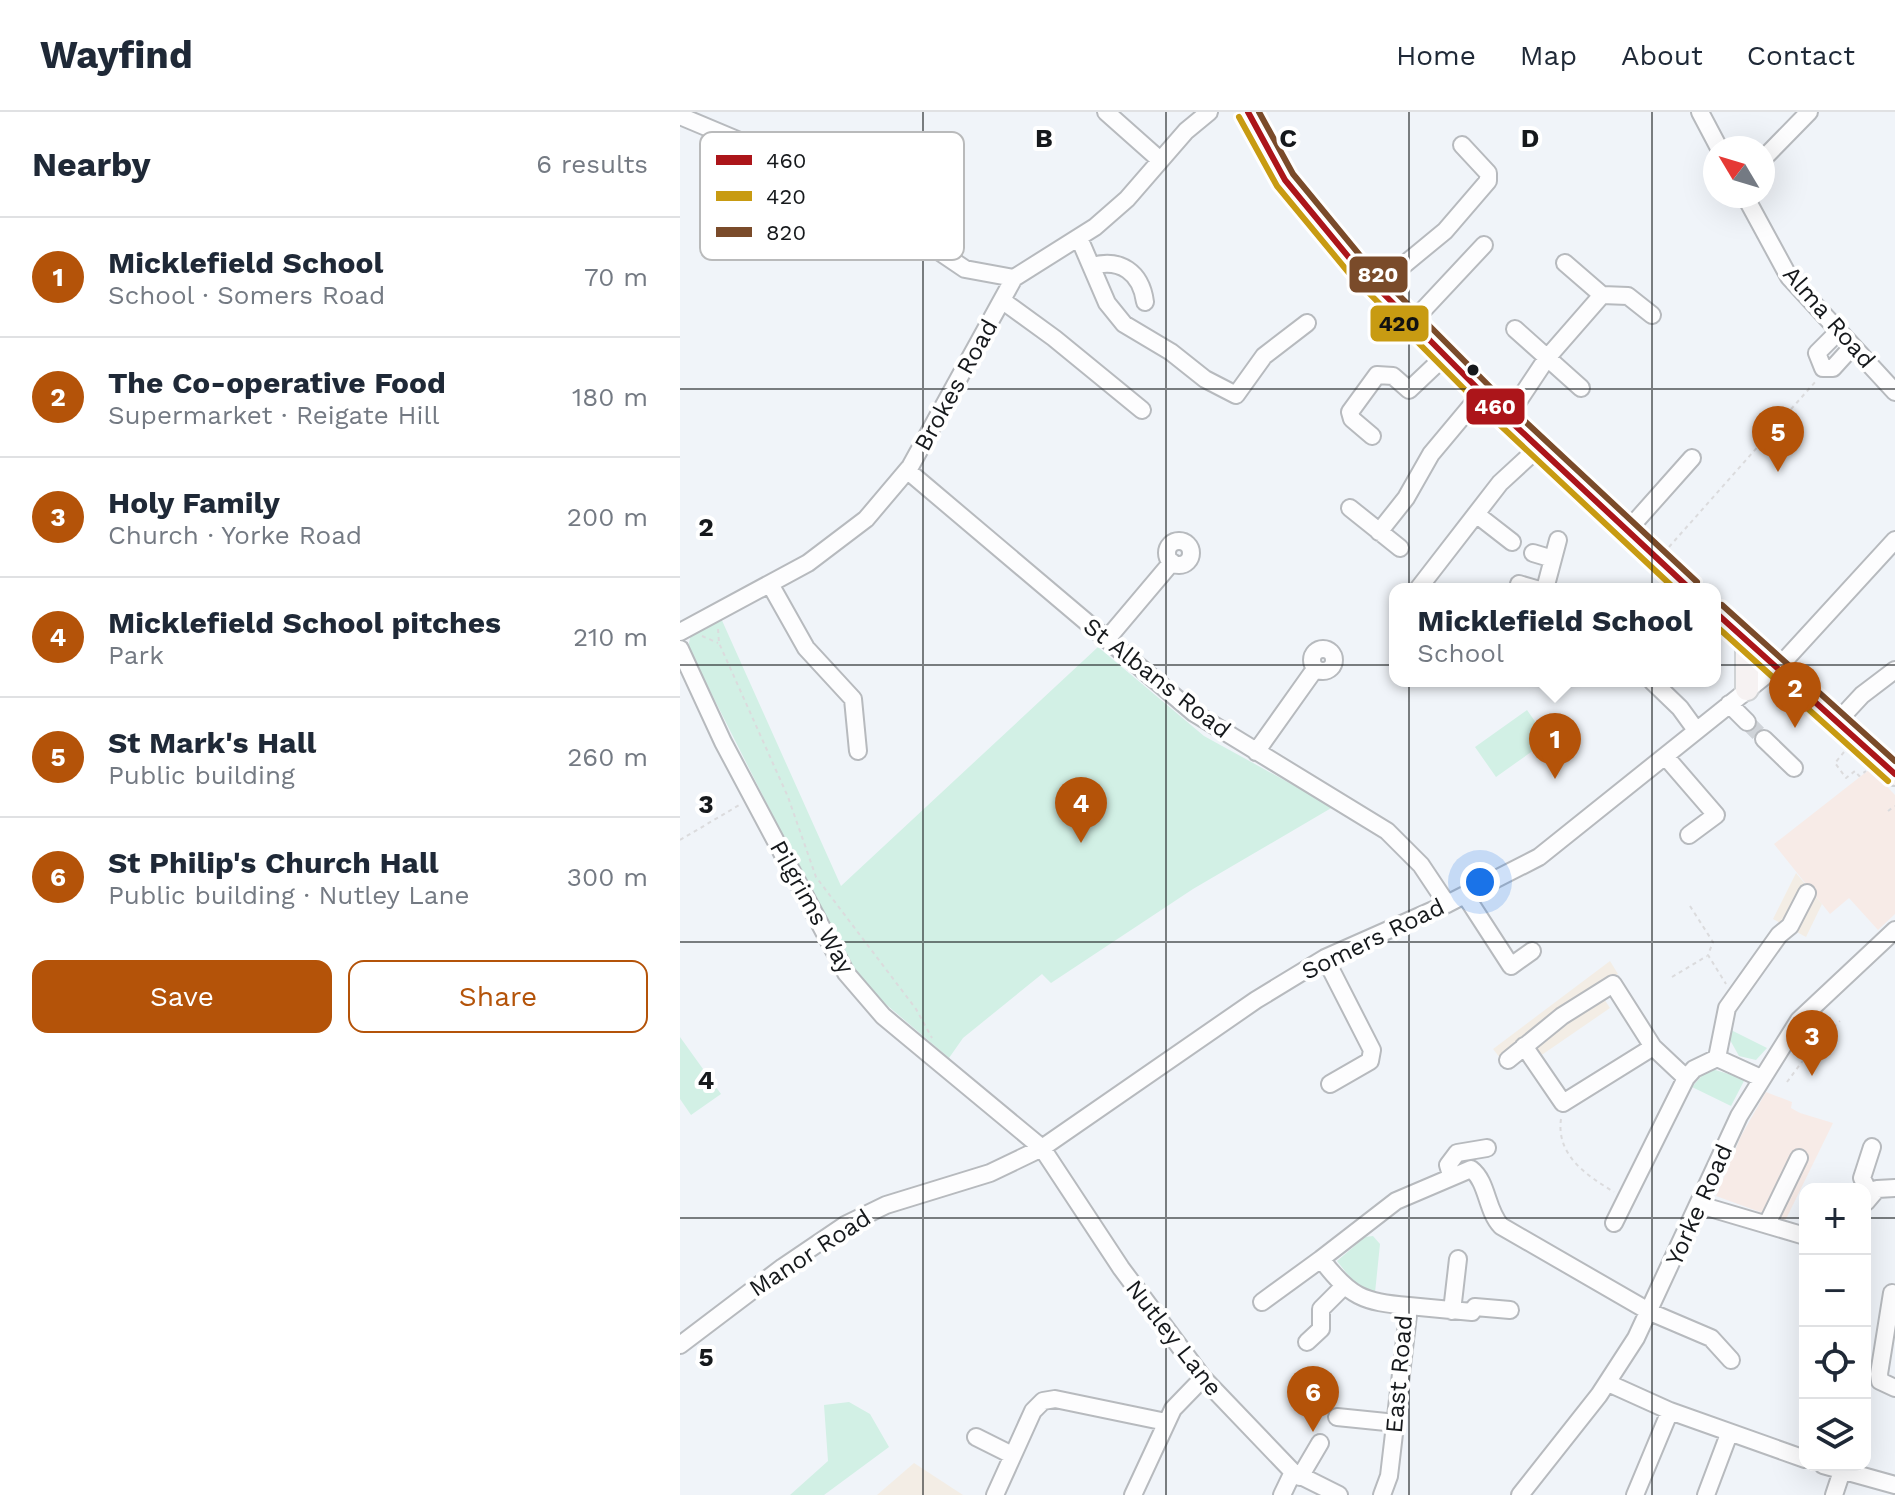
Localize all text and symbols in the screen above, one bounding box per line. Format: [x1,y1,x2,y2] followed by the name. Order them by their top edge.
[40,33,193,77] text: Wayfind
[1396,39,1476,72] text: Home
[1520,39,1577,72] text: Map
[1621,39,1703,72] text: About
[1747,39,1855,72] text: Contact
[1035,123,1053,153] text: B
[1279,123,1297,153] text: C
[1521,123,1539,153] text: D
[700,132,964,260] legend
[1703,136,1775,208] north arrow
[32,144,151,184] text: Nearby
[766,148,807,173] text: 460
[536,149,648,179] text: 6 results
[766,184,806,209] text: 420
[766,220,806,245] text: 820
[108,245,383,280] text: Micklefield School
[1348,255,1409,294] line badge: 820
[1777,260,1881,374] street label: Alma Road
[52,262,64,292] text: 1
[584,262,648,292] text: 70 m
[1357,262,1399,287] text: 820
[108,280,385,310] text: School · Somers Road
[1369,304,1430,343] line badge: 420
[1378,311,1420,336] text: 420
[908,314,1004,456] street label: Brokes Road
[1465,362,1481,378] unlabelled marker
[108,365,446,400] text: The Co-operative Food
[50,382,66,412] text: 2
[572,382,648,412] text: 180 m
[1465,387,1526,426] line badge: 460
[1474,394,1516,419] text: 460
[108,400,439,430] text: Supermarket · Reigate Hill
[1752,406,1804,472] pin: 5
[108,485,280,520] text: Holy Family
[50,502,66,532] text: 3
[567,502,648,532] text: 200 m
[698,512,714,542] text: 2
[108,520,362,550] text: Church · Yorke Road
[1389,583,1721,687] popup
[1417,603,1693,638] text: Micklefield School
[108,605,501,640] text: Micklefield School pitches
[1078,612,1236,744] street label: St Albans Road
[50,622,66,652] text: 4
[573,622,648,652] text: 210 m
[1417,638,1504,668] text: School
[108,640,164,670] text: Park
[1769,662,1821,728] pin: 2
[1529,713,1581,779] pin: 1
[108,725,316,760] text: St Mark's Hall
[50,742,66,772] text: 5
[567,742,648,772] text: 260 m
[108,760,295,790] text: Public building
[1055,777,1107,843] pin: 4
[698,789,714,819] text: 3
[764,836,860,979] street label: Pilgrims Way
[108,845,439,880] text: St Philip's Church Hall
[50,862,66,892] text: 6
[567,862,648,892] text: 300 m
[1460,862,1500,902] your location
[108,880,470,910] text: Public building · Nutley Lane
[1297,892,1449,986] street label: Somers Road
[32,960,332,1033] button: Save
[348,960,648,1033] button: Share
[1786,1010,1838,1076] pin: 3
[698,1065,715,1095] text: 4
[1660,1140,1738,1270] street label: Yorke Road
[1799,1183,1871,1471] map controls
[1799,1183,1871,1255] button: +
[744,1203,876,1303] street label: Manor Road
[1799,1255,1871,1327] button: −
[1120,1274,1228,1402] street label: Nutley Lane
[1380,1314,1418,1434] street label: East Road
[1799,1327,1871,1399] button: locate
[698,1342,714,1372] text: 5
[1287,1366,1339,1432] pin: 6
[1799,1399,1871,1471] button: layers

